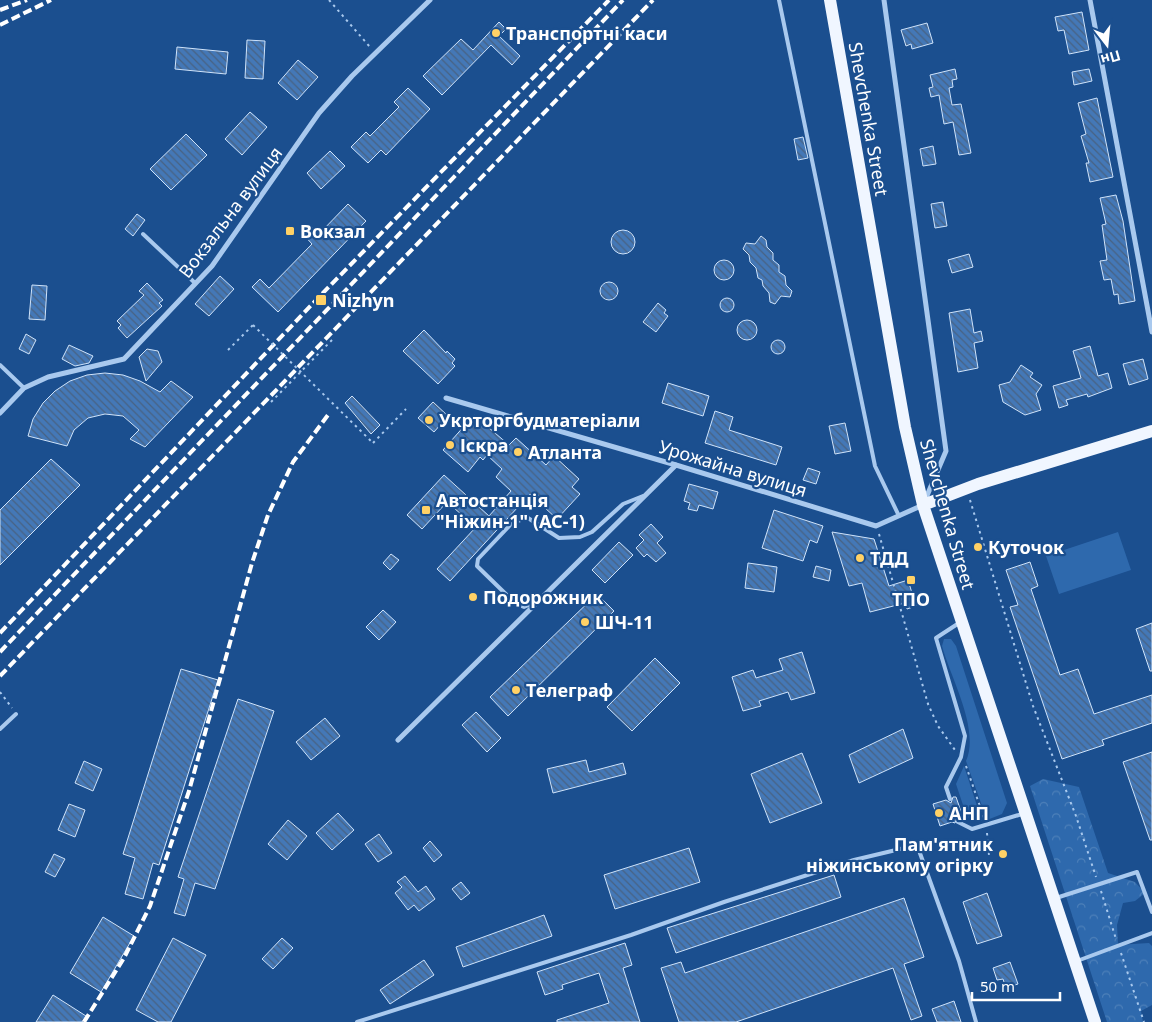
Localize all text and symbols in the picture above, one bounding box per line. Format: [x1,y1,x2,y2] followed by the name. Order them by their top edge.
[1082,20,1132,70] north arrow
[506,21,668,45] place label: Транспортні каси
[490,27,502,39] marker: Транспортні каси
[844,40,894,198] street label: Shevchenka Street
[1099,46,1123,70] text: Пн
[173,142,287,282] street label: Вокзальна вулиця
[300,219,365,243] place label: Вокзал
[284,225,296,237] marker: Вокзал
[332,288,395,312] place label: Nizhyn
[314,293,328,307] marker: Nizhyn
[439,408,640,432] place label: Укрторгбудматеріали
[423,414,435,426] marker: Укрторгбудматеріали
[460,433,509,457] place label: Іскра
[656,434,810,502] street label: Урожайна вулиця
[915,436,981,593] street label: Shevchenka Street
[444,439,456,451] marker: Іскра
[528,440,602,464] place label: Атланта
[512,446,524,458] marker: Атланта
[436,488,585,533] place label: Автостанція "Ніжин-1" (АС-1)
[420,504,432,516] marker: Автостанція "Ніжин-1" (АС-1)
[988,535,1064,559] place label: Куточок
[972,541,984,553] marker: Куточок
[870,546,909,570] place label: ТДД
[854,552,866,564] marker: ТДД
[905,574,917,586] marker: ТПО
[483,585,603,609] place label: Подорожник
[892,587,930,611] place label: ТПО
[467,591,479,603] marker: Подорожник
[595,610,654,634] place label: ШЧ-11
[579,616,591,628] marker: ШЧ-11
[526,678,613,702] place label: Телеграф
[510,684,522,696] marker: Телеграф
[949,801,989,825] place label: АНП
[933,807,945,819] marker: АНП
[806,832,994,877] place label: Пам'ятник ніжинському огірку
[997,848,1009,860] marker: Пам'ятник ніжинському огірку
[972,970,1060,1002] scale bar
[980,976,1015,996] text: 50 m

